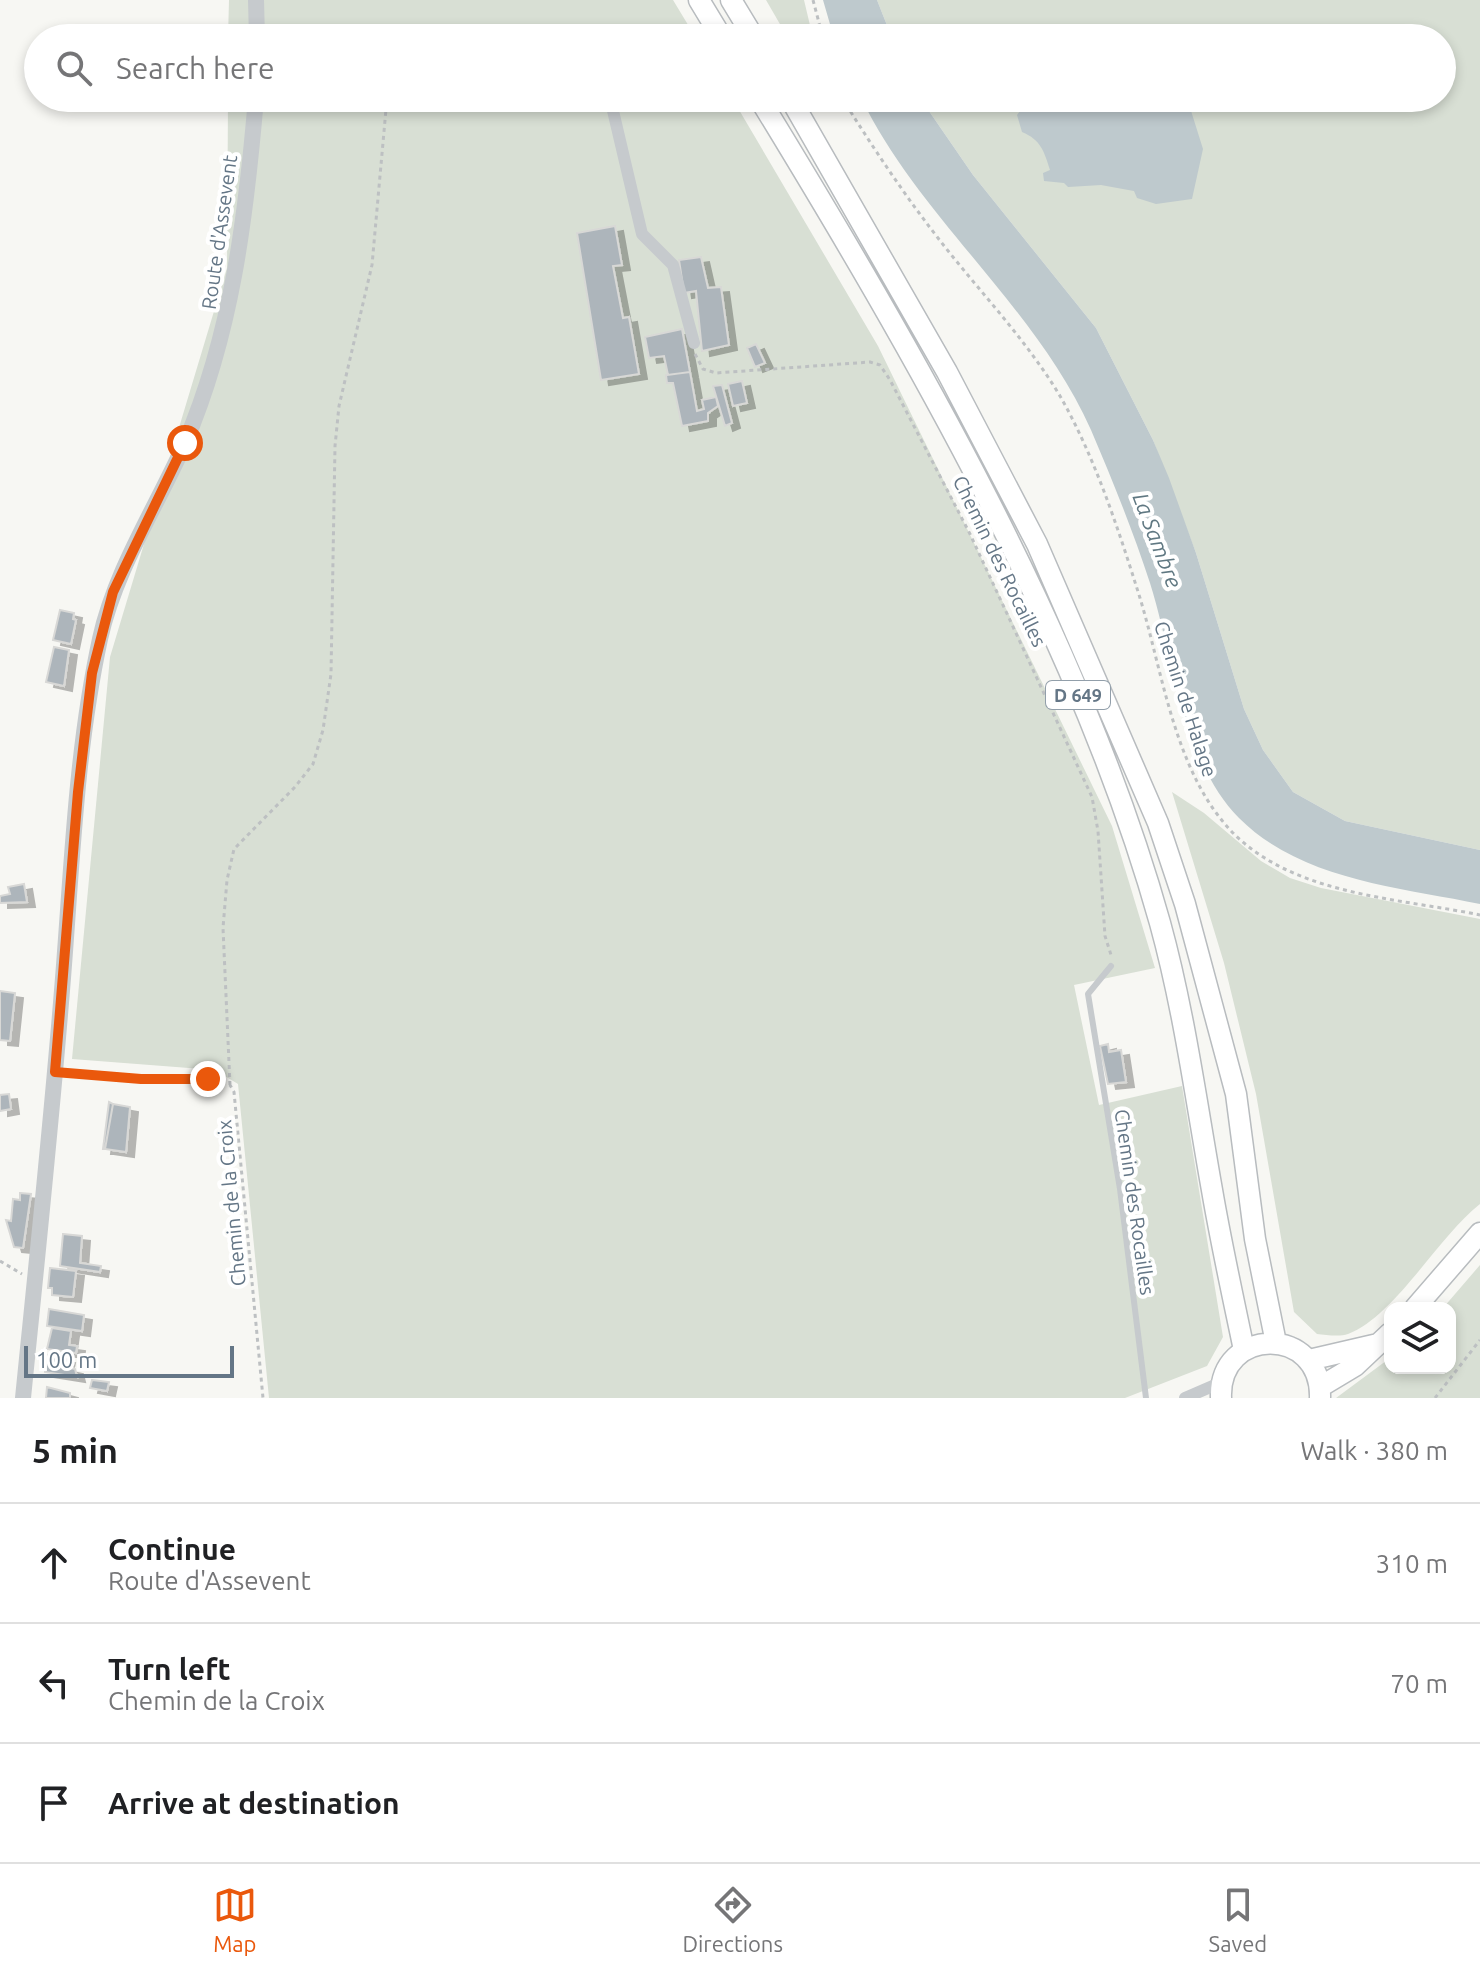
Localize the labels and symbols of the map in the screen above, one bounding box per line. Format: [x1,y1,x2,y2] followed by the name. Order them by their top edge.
[197,153,241,311] street label: Route d'Assevent
[167,425,203,461] route start
[949,472,1051,650] street label: Chemin des Rocailles
[1128,489,1188,591] water label: La Sambre
[1150,618,1222,780] street label: Chemin de Halage
[1046,681,1110,709] road number: D 649
[190,1061,226,1097] route end
[1111,1108,1159,1296] street label: Chemin des Rocailles
[212,1119,250,1287] street label: Chemin de la Croix
[24,1342,234,1378] scale bar

